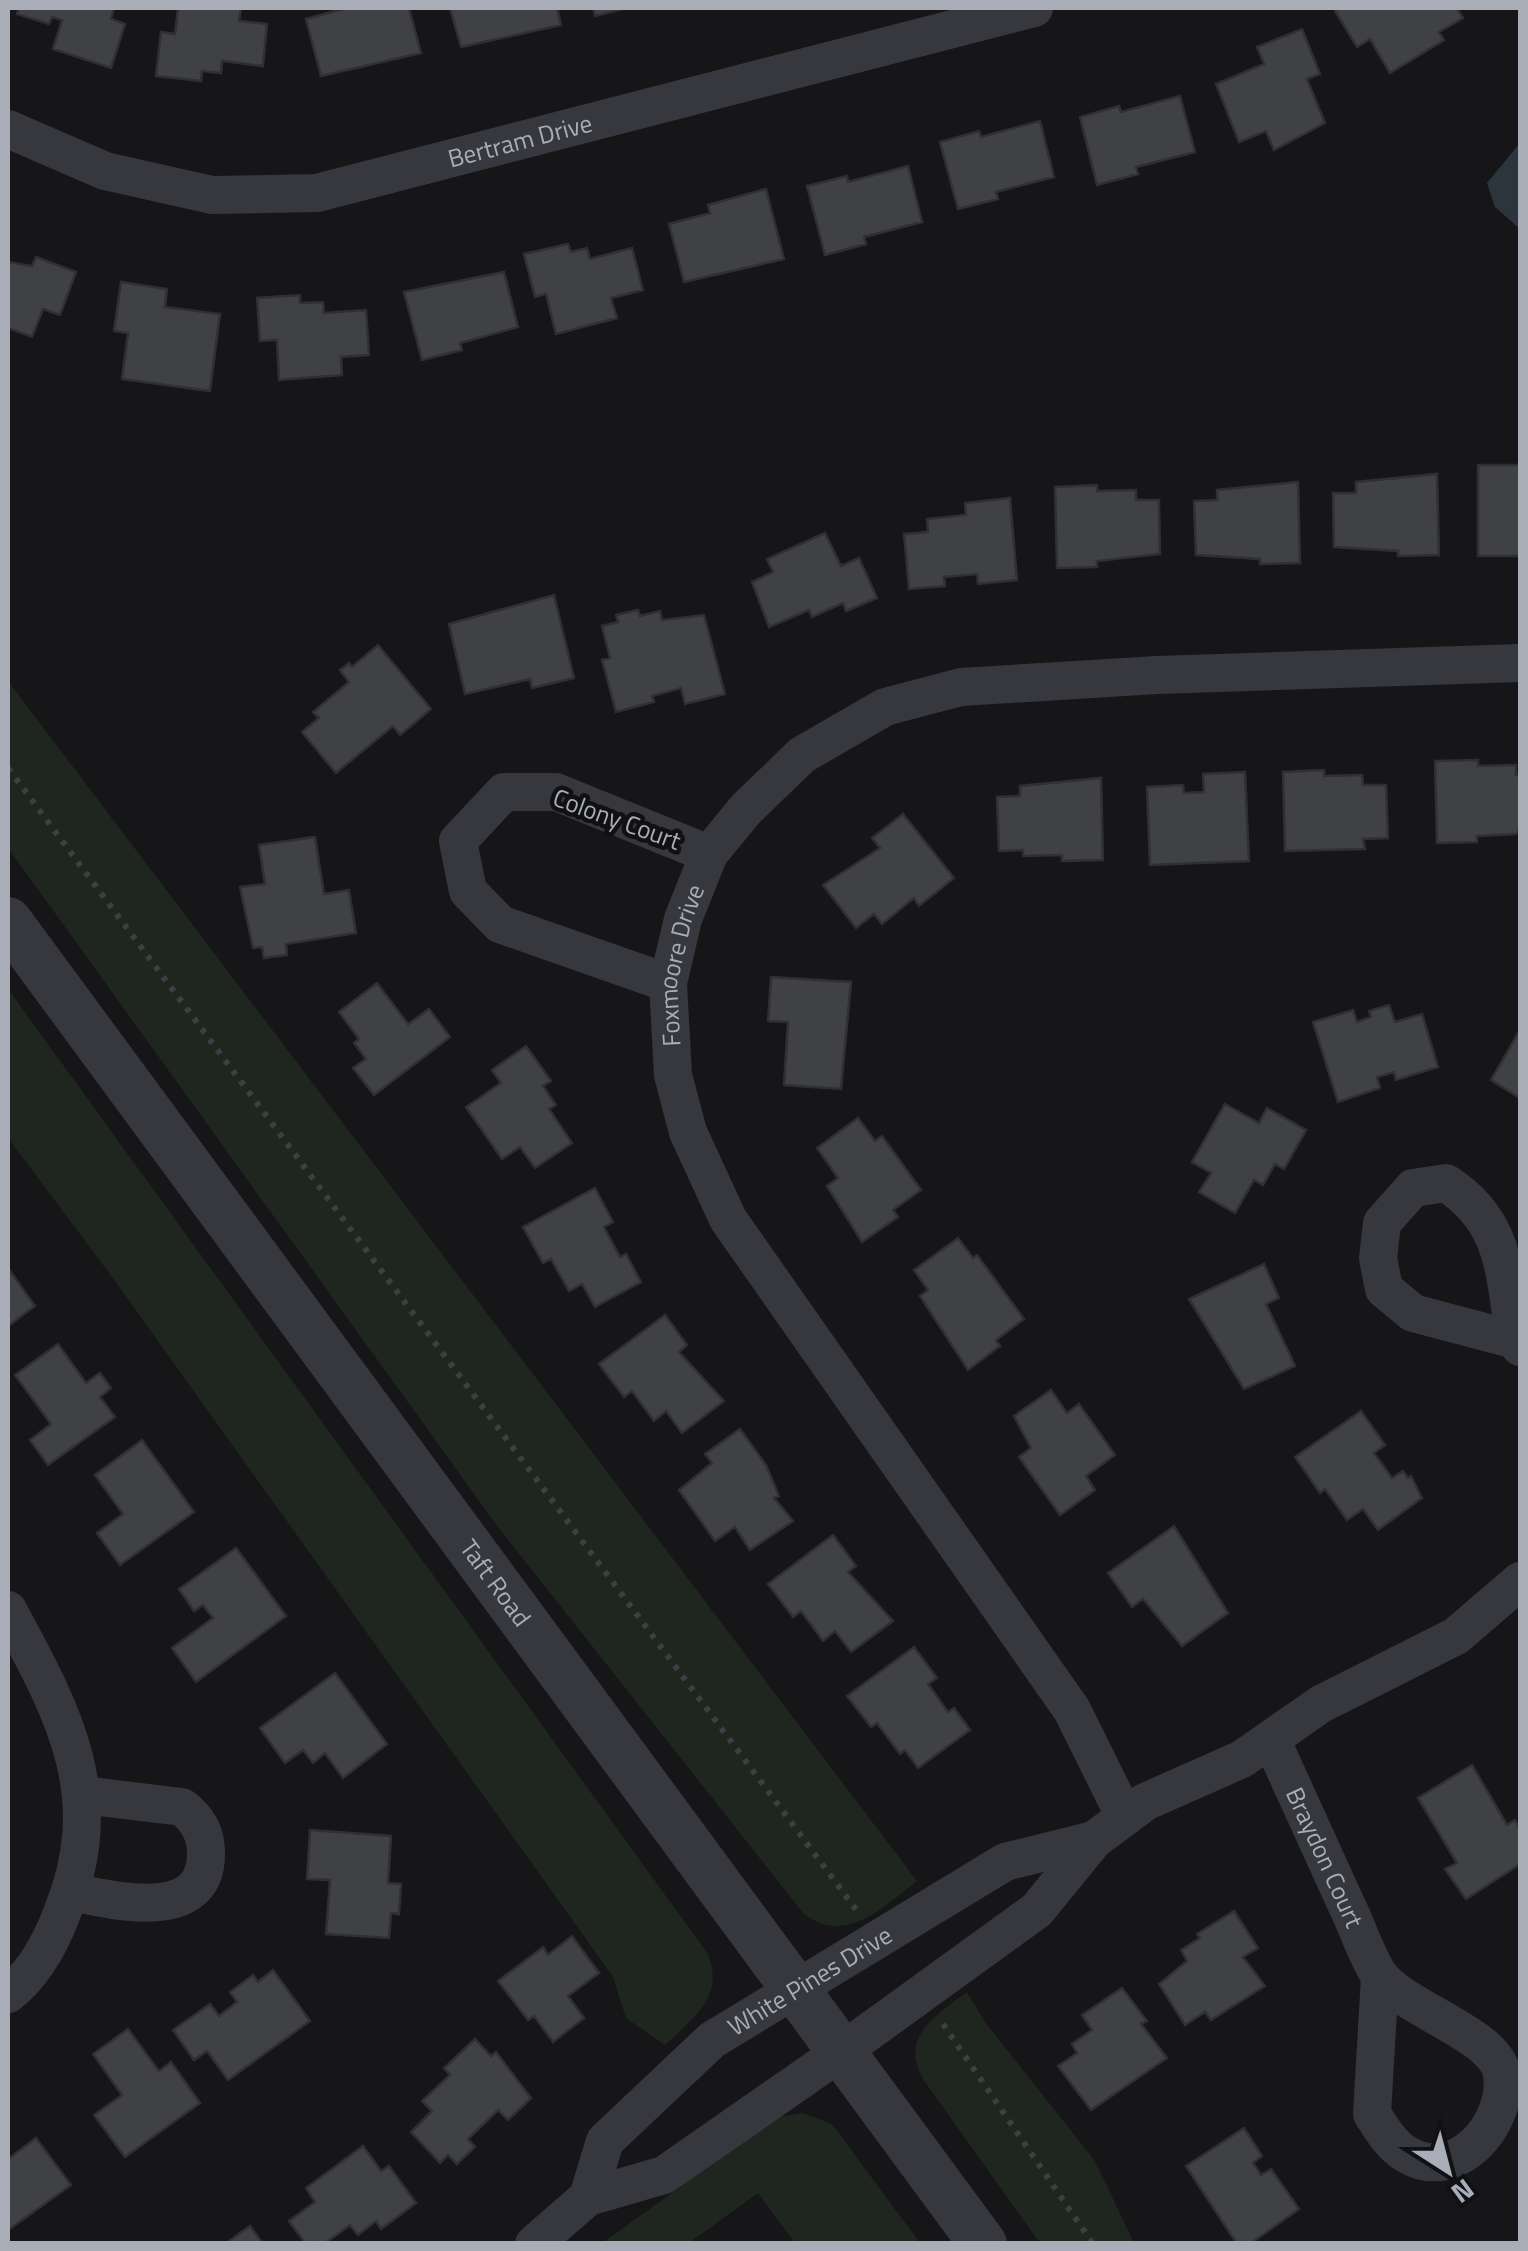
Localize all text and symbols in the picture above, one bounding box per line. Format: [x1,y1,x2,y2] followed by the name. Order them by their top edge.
[444,104,596,177] street label: Bertram Drive
[548,778,686,860] street label: Colony Court
[648,878,714,1047] street label: Foxmoore Drive
[451,1531,541,1634] street label: Taft Road
[1276,1781,1374,1934] street label: Braydon Court
[720,1916,899,2045] street label: White Pines Drive
[1398,2121,1498,2221] north arrow
[1443,2169,1483,2215] text: N

